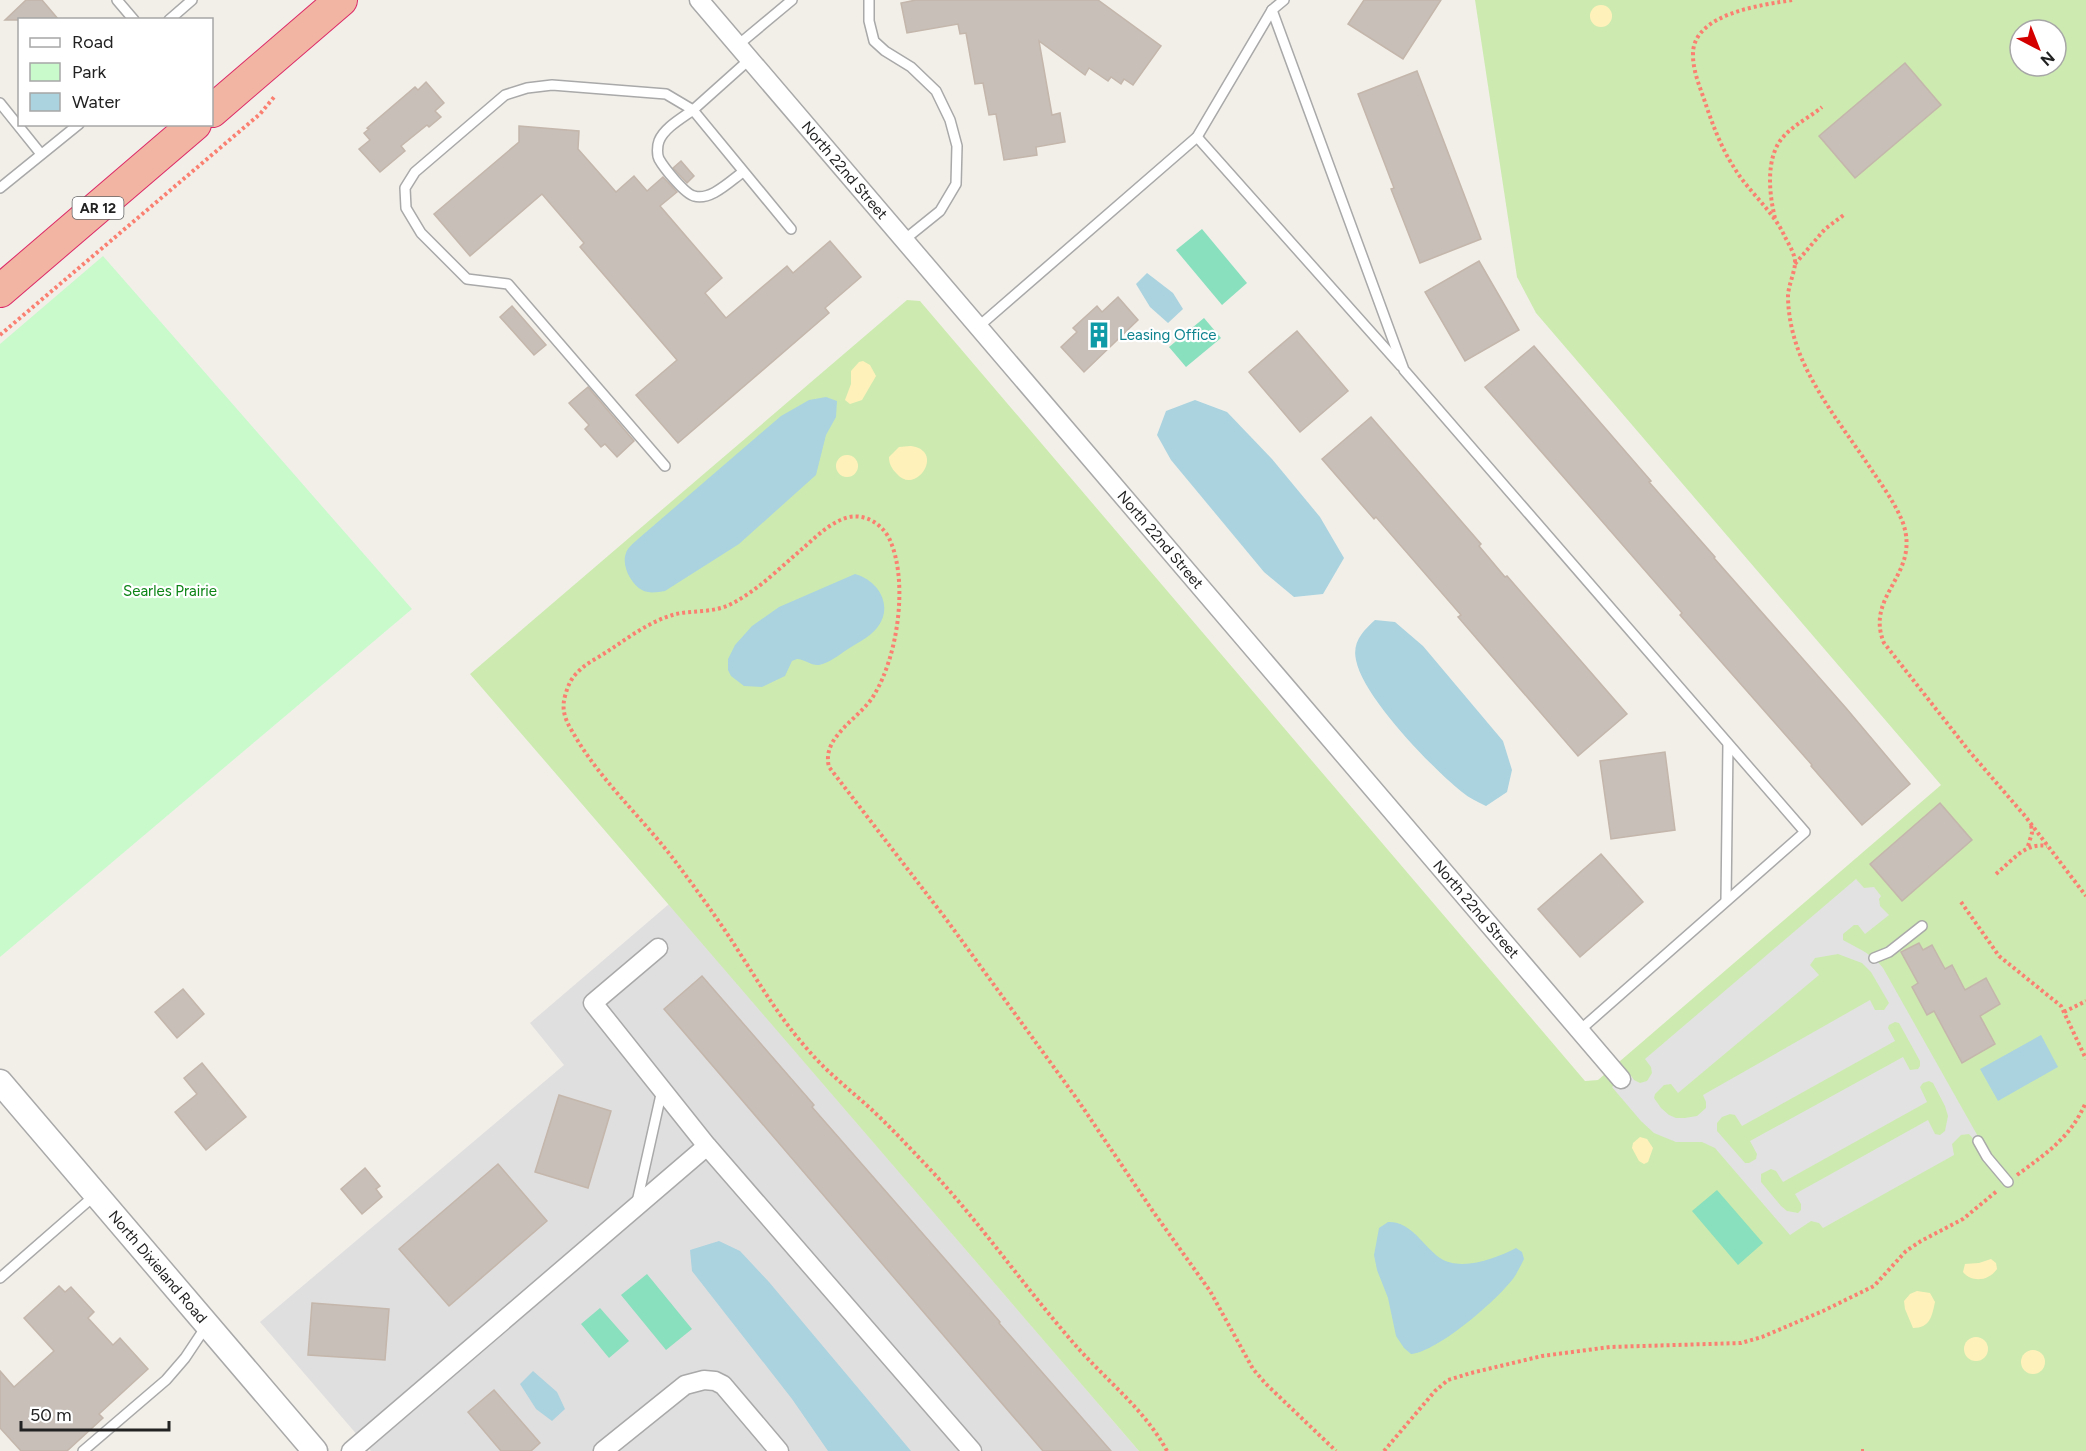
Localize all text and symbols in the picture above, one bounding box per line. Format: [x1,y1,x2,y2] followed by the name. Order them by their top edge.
[18,18,213,126] legend
[2008,18,2068,78] north arrow
[72,31,113,53] text: Road
[2037,48,2059,70] text: N
[72,61,107,83] text: Park
[72,91,120,113] text: Water
[798,118,891,223] street label: North 22nd Street
[72,197,124,219] road number: AR 12
[1084,320,1114,350] building icon: Leasing Office
[1119,326,1217,344] place label: Leasing Office
[1113,487,1207,593] street label: North 22nd Street
[123,582,217,600] park label: Searles Prairie
[1429,857,1523,962] street label: North 22nd Street
[105,1207,211,1327] street label: North Dixieland Road
[21,1394,170,1432] scale bar
[30,1404,72,1426] text: 50 m

